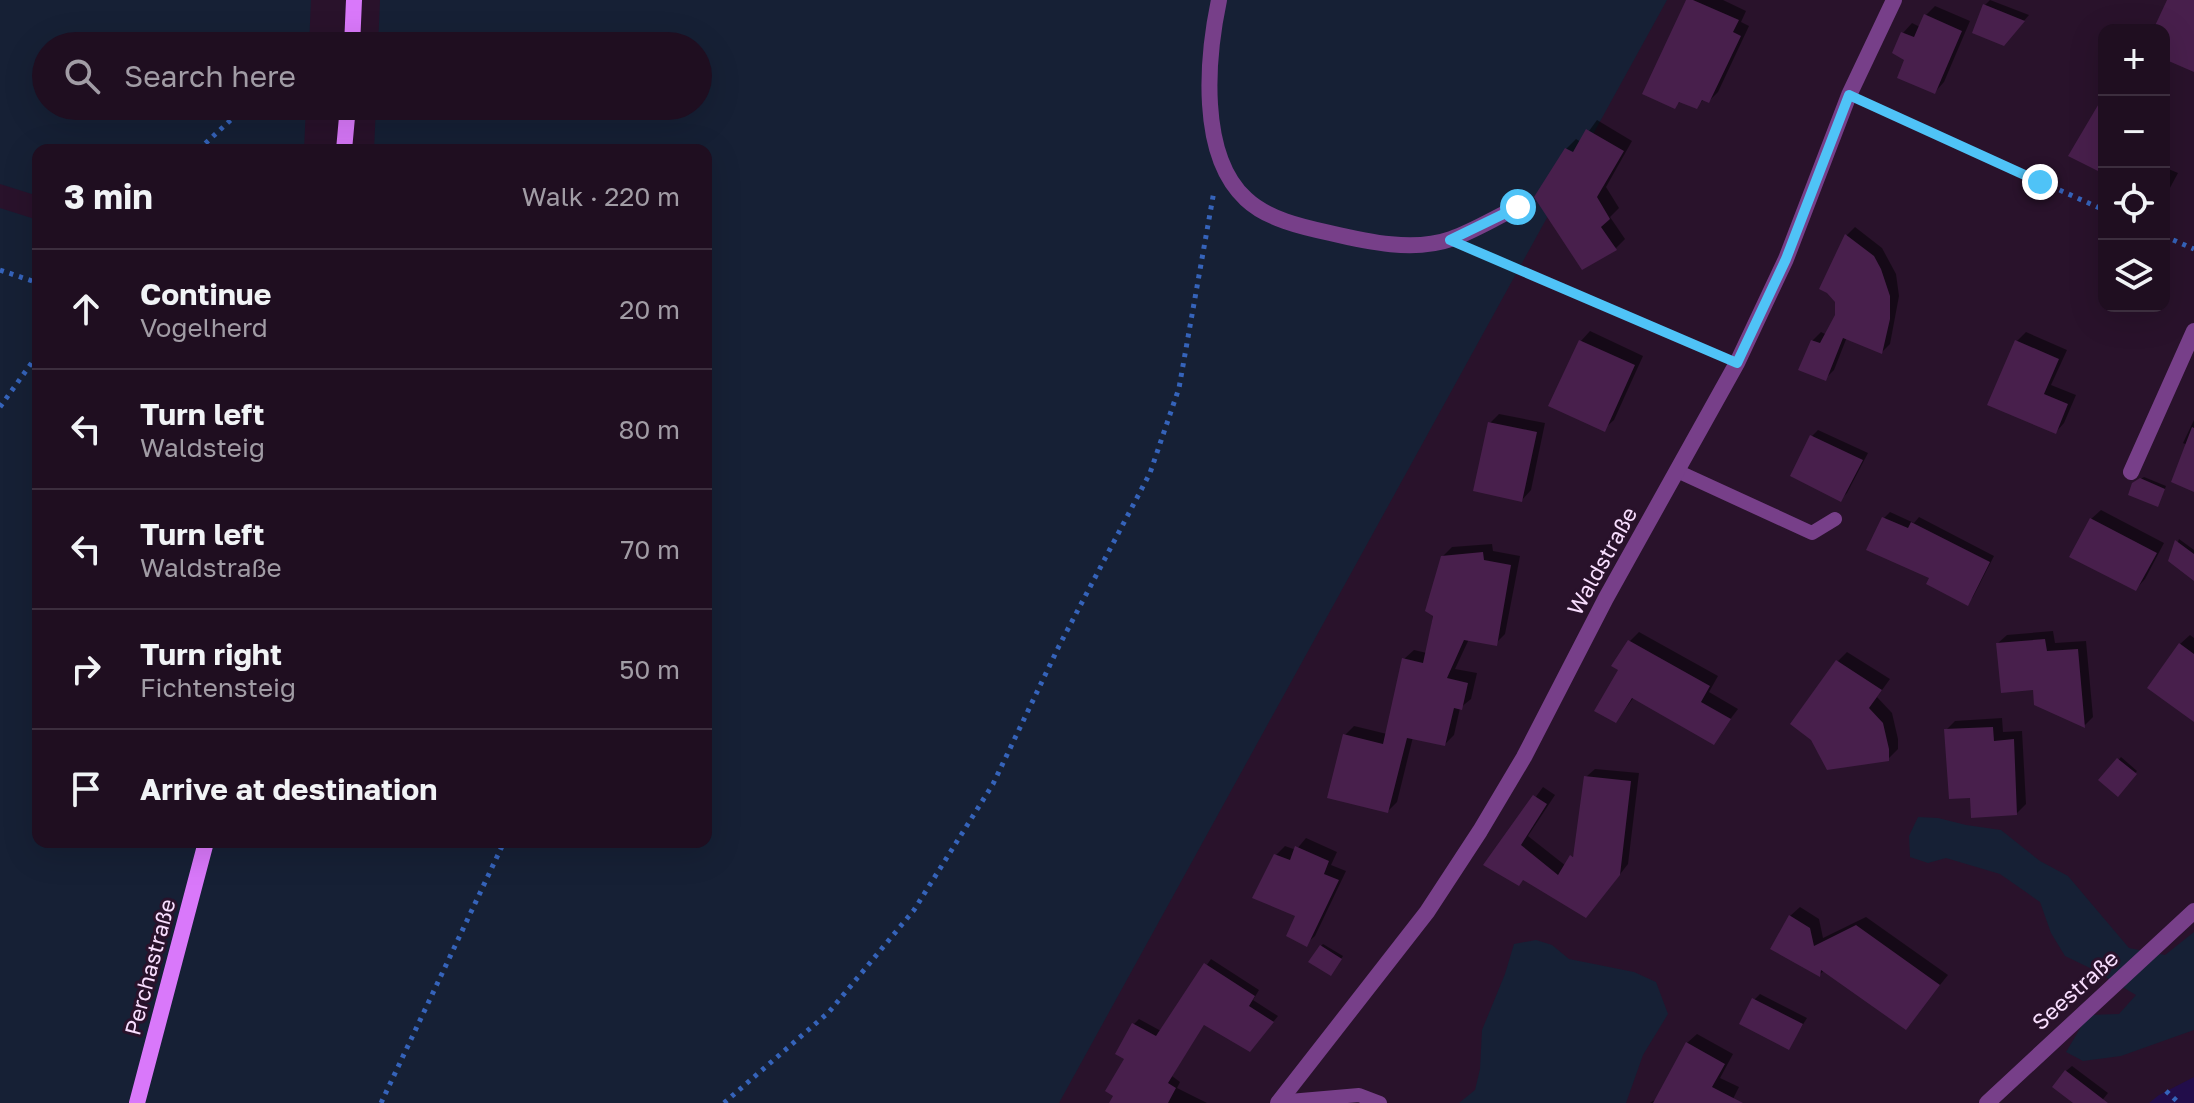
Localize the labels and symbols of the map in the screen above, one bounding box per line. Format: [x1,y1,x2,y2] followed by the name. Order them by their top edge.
[2022,164,2058,200] route end
[1500,189,1536,225] route start
[1561,502,1642,620] street label: Waldstraße
[118,896,181,1038] street label: Perchastraße
[2026,944,2123,1035] street label: Seestraße

